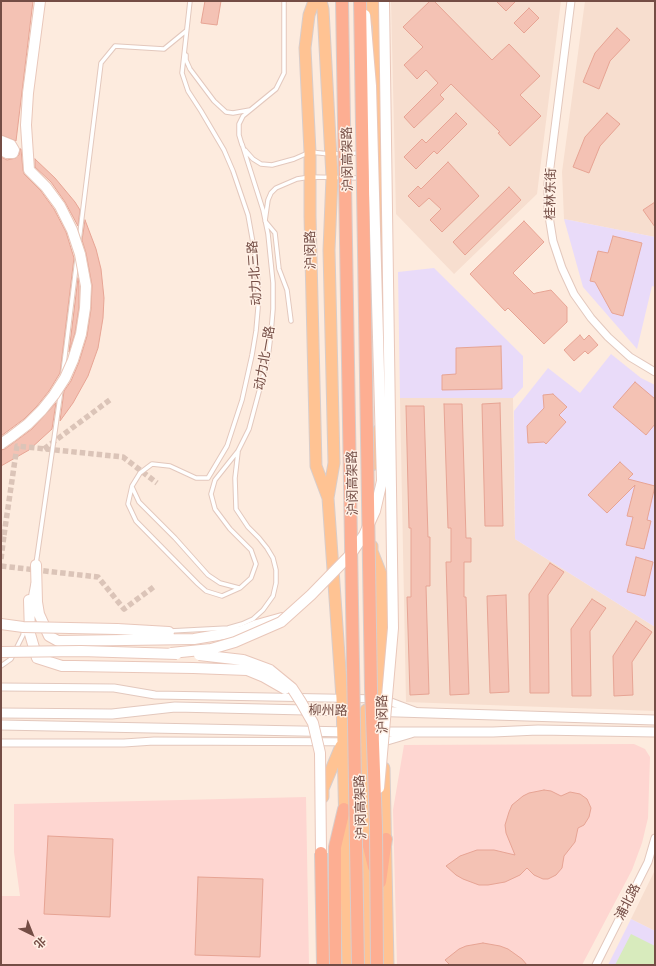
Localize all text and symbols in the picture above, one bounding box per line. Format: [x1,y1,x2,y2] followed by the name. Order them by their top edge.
[340,126,356,192] street label: 沪闵高架路
[543,168,559,220] street label: 桂林东街
[303,230,319,270] street label: 沪闵路
[245,240,265,306] street label: 动力北三路
[252,325,278,391] street label: 动力北一路
[345,450,361,516] street label: 沪闵高架路
[375,694,391,734] street label: 沪闵路
[308,703,348,719] street label: 柳州路
[352,774,370,840] street label: 沪闵高架路
[612,881,644,923] street label: 浦北路
[12,914,52,954] north arrow
[31,934,50,952] text: 北

